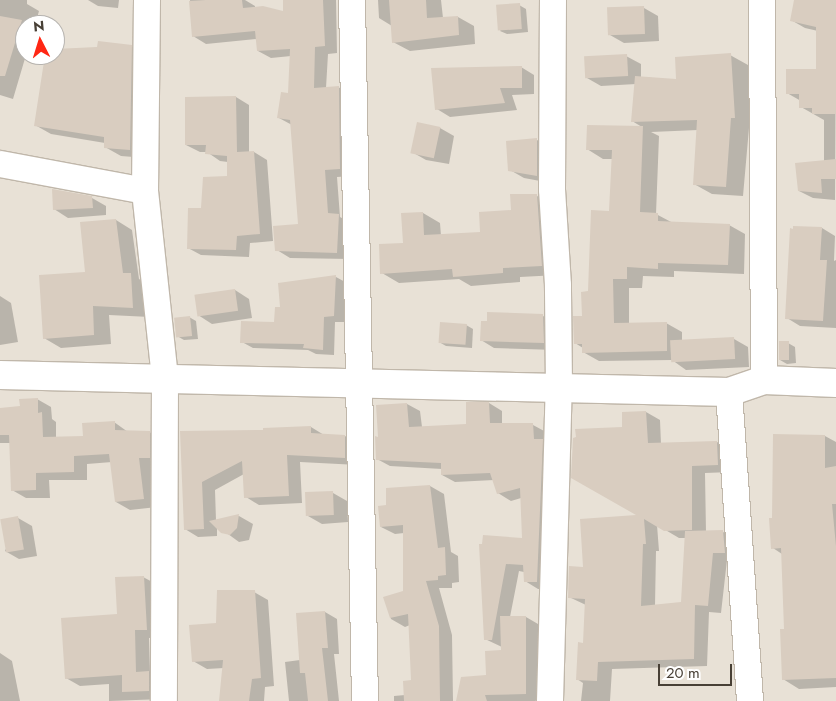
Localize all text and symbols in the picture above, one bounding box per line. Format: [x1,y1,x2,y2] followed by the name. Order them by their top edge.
[15,15,65,65] north arrow
[32,16,45,37] text: N
[661,654,735,686] scale bar
[666,662,700,684] text: 20 m

